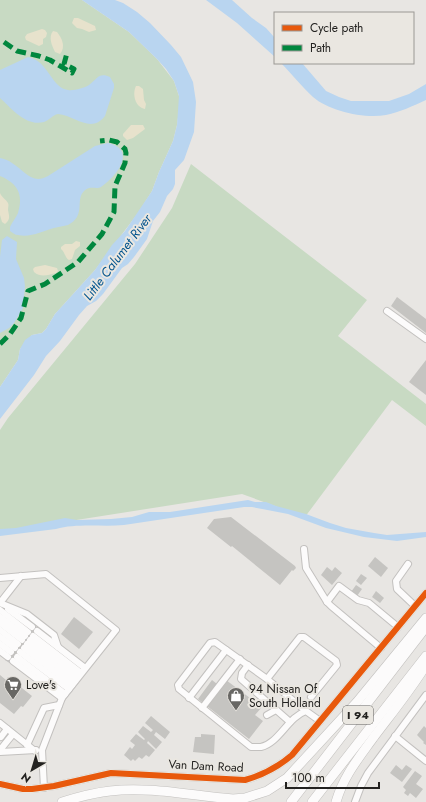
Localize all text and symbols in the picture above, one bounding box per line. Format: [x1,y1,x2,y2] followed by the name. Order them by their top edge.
[274,12,414,64] legend
[310,19,363,37] text: Cycle path
[310,39,331,57] text: Path
[79,210,157,304] water label: Little Calumet River
[3,675,23,700] supermarket icon: Love's
[26,676,56,694] place label: Love's
[249,680,321,712] place label: 94 Nissan Of South Holland
[226,686,246,711] shop icon: 94 Nissan Of South Holland
[343,706,373,724] road number: I 94
[12,750,52,790] north arrow
[168,755,244,777] street label: Van Dam Road
[286,764,379,790] scale bar
[17,769,34,787] text: N
[292,769,325,787] text: 100 m

